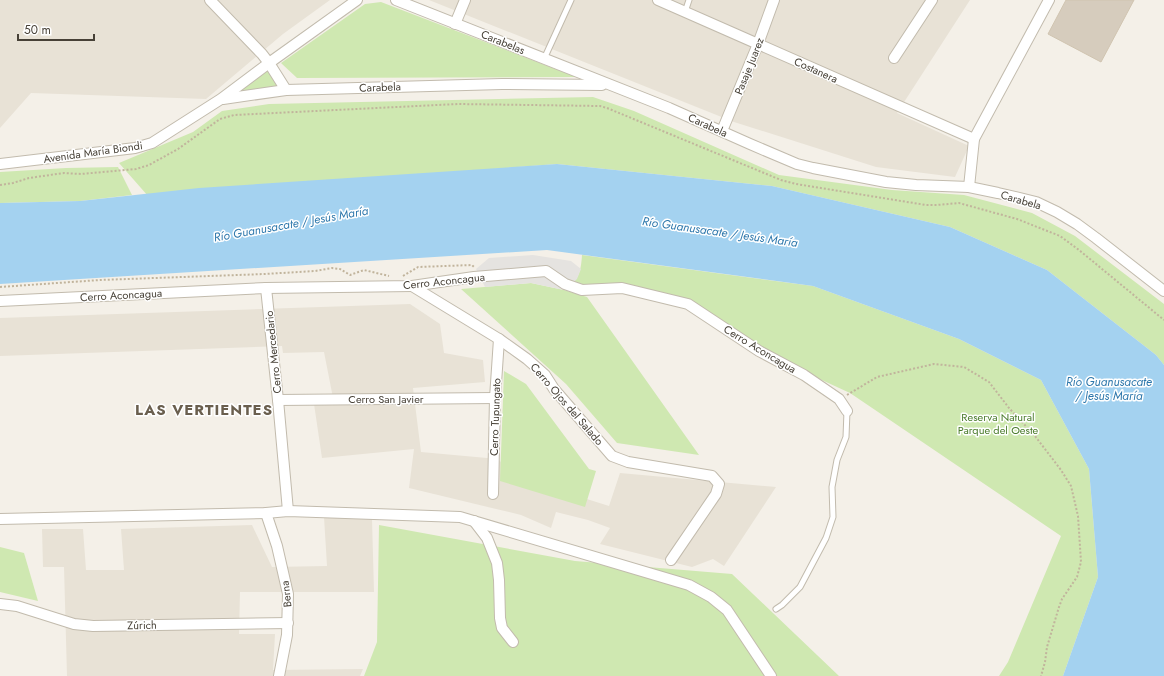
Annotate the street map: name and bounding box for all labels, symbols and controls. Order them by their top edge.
scale bar [18,16,94,42]
text: 50 m [24,21,51,39]
street label: Carabelas [479,26,528,58]
street label: Pasaje Juarez [730,35,768,97]
street label: Costanera [792,53,840,87]
street label: Carabela [359,78,401,96]
street label: Carabela [686,109,730,141]
street label: Avenida María Biondi [42,137,144,167]
street label: Carabela [999,187,1043,213]
water label: Río Guanusacate / Jesús María [212,201,370,246]
water label: Río Guanusacate / Jesús María [641,212,799,252]
street label: Cerro Aconcagua [402,269,486,293]
street label: Cerro Aconcagua [80,285,162,305]
street label: Cerro Mercedario [261,310,285,394]
street label: Cerro Aconcagua [721,321,799,377]
street label: Cerro Ojos del Salado [527,359,607,449]
water label: Río Guanusacate / Jesús María [1066,373,1152,405]
street label: Cerro Tupungato [486,378,504,456]
street label: Cerro San Javier [348,391,424,407]
district label: LAS VERTIENTES [135,399,273,421]
park label: Reserva Natural Parque del Oeste [958,409,1039,438]
street label: Berna [276,580,296,608]
street label: Zúrich [127,617,157,633]

